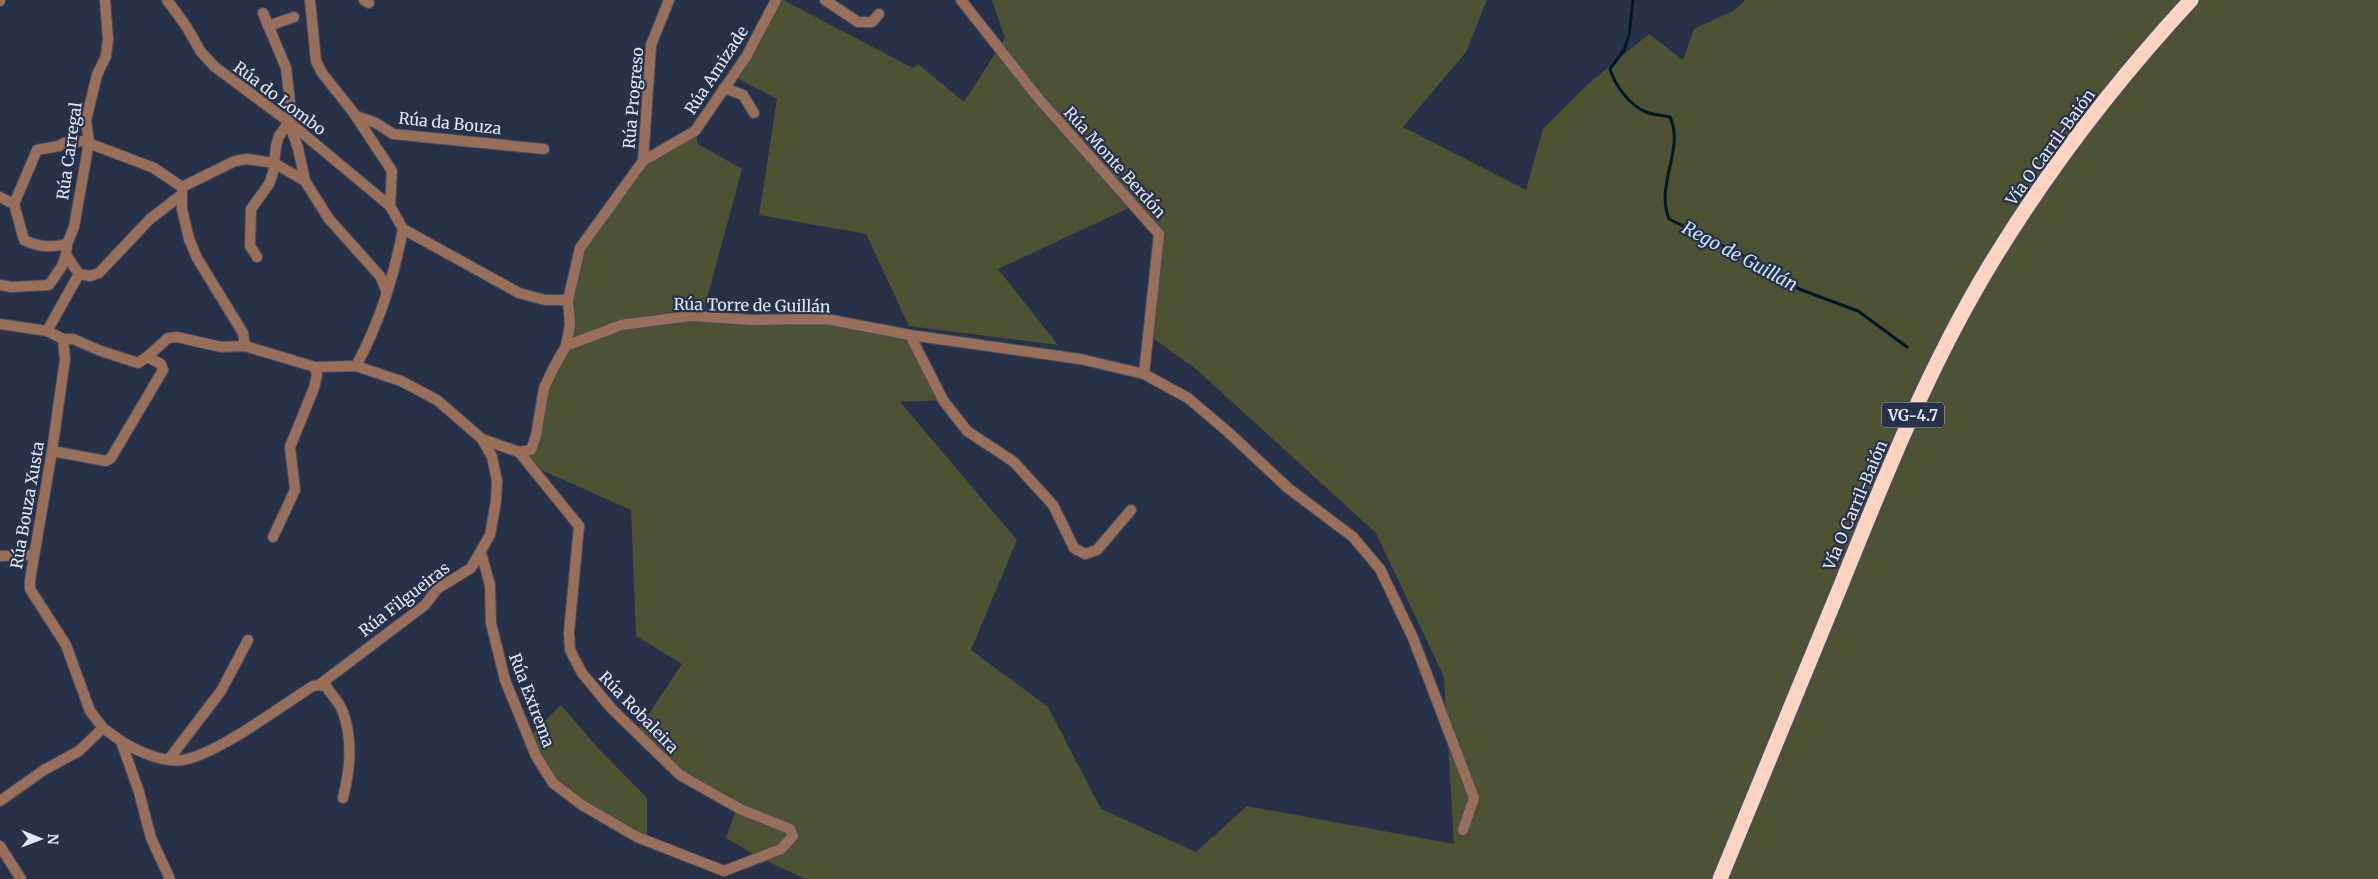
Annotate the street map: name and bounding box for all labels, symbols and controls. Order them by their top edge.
street label: Rúa Amizade [680,22,752,118]
street label: Rúa Progreso [619,46,647,150]
street label: Rúa do Lombo [230,57,330,139]
street label: Vía O Carril-Baión [2001,85,2099,210]
street label: Rúa Carregal [52,101,86,201]
street label: Rúa Monte Berdón [1060,102,1170,222]
street label: Rúa da Bouza [397,108,503,138]
water label: Rego de Guillán [1678,216,1802,296]
street label: Rúa Torre de Guillán [673,294,831,316]
road number: VG-4.7 [1882,402,1944,428]
street label: Vía O Carril-Baión [1818,437,1891,574]
street label: Rúa Bouza Xusta [6,439,48,570]
street label: Rúa Filgueiras [355,557,453,641]
street label: Rúa Extrema [505,650,559,750]
street label: Rúa Robaleira [595,667,683,757]
north arrow [15,814,65,864]
text: N [44,834,62,845]

